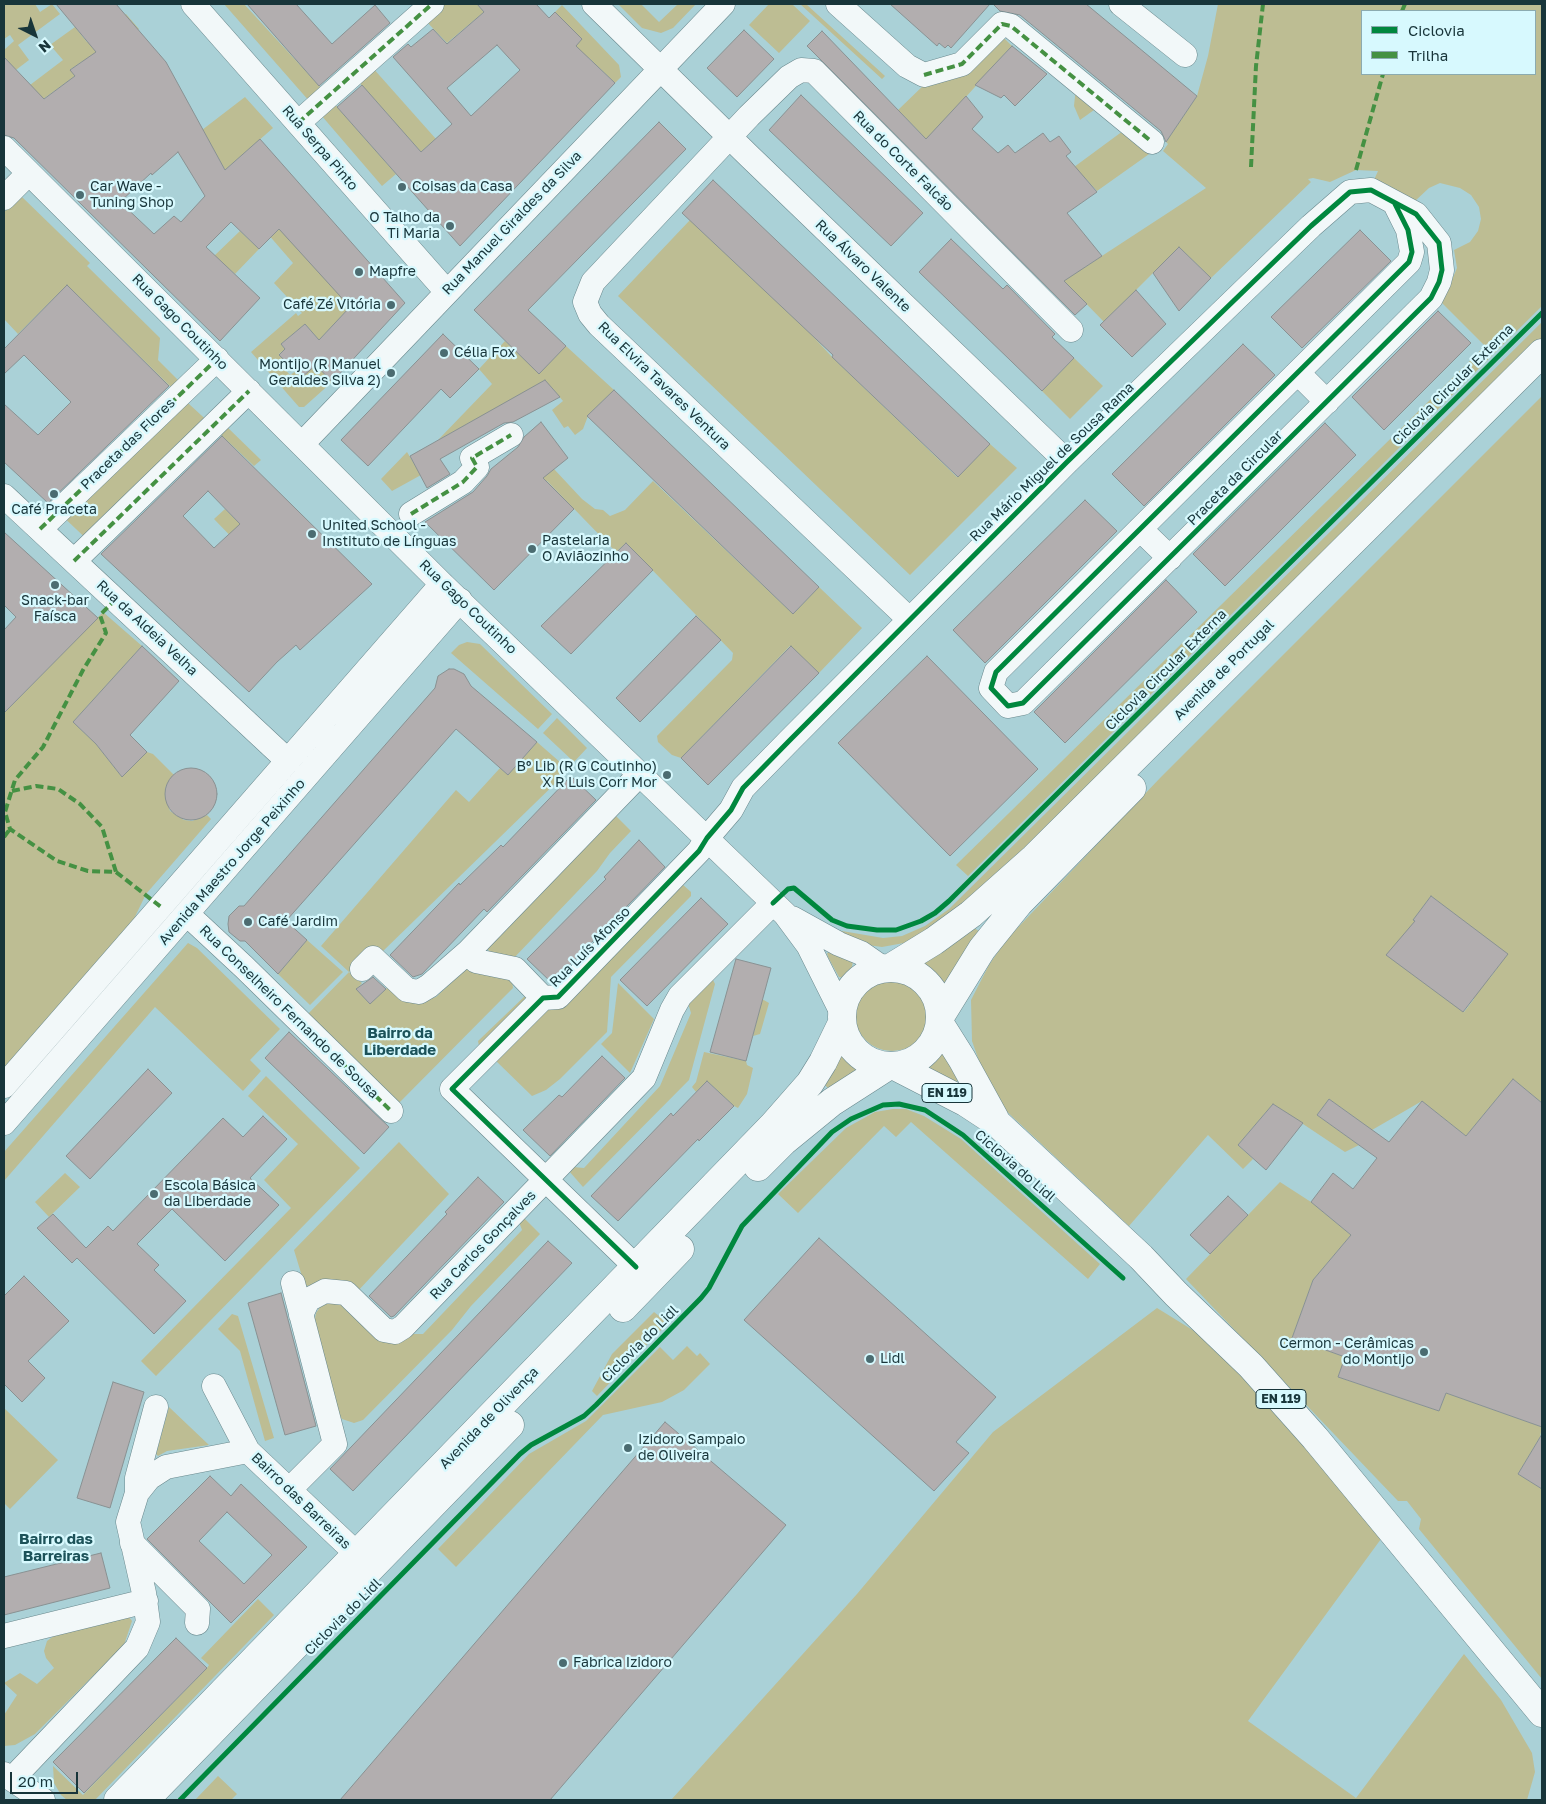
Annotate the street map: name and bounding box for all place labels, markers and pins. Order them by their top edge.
place label: Car Wave - Tuning Shop [90,179,174,212]
place label: Coisas da Casa [412,179,513,195]
marker: Coisas da Casa [396,181,408,193]
marker: Car Wave - Tuning Shop [74,189,86,201]
place label: O Talho da Ti Maria [369,210,440,242]
marker: O Talho da Ti Maria [444,220,456,232]
place label: Mapfre [369,264,416,280]
marker: Mapfre [353,266,365,278]
place label: Café Zé Vitória [283,297,381,313]
marker: Café Zé Vitória [385,299,397,311]
place label: Célia Fox [454,345,515,361]
marker: Célia Fox [438,347,450,359]
place label: Montijo (R Manuel Geraldes Silva 2) [259,357,381,390]
marker: Montijo (R Manuel Geraldes Silva 2) [385,367,397,379]
marker: Café Praceta [48,488,60,500]
place label: Café Praceta [11,502,97,518]
place label: United School - Instituto de Línguas [322,518,456,550]
marker: United School - Instituto de Línguas [306,528,318,540]
place label: Pastelaria O Aviãozinho [542,533,629,566]
marker: Pastelaria O Aviãozinho [526,543,538,555]
marker: Snack-bar Faísca [49,579,61,591]
place label: Snack-bar Faísca [21,593,89,626]
place label: Bº Lib (R G Coutinho) X R Luis Corr Mor [517,759,657,792]
marker: Bº Lib (R G Coutinho) X R Luis Corr Mor [661,769,673,781]
place label: Café Jardim [258,914,338,930]
marker: Café Jardim [242,916,254,928]
place label: Escola Básica da Liberdade [164,1178,256,1210]
marker: Escola Básica da Liberdade [148,1188,160,1200]
place label: Cermon - Cerâmicas do Montijo [1279,1336,1414,1368]
marker: Cermon - Cerâmicas do Montijo [1418,1346,1430,1358]
place label: Lidl [880,1351,905,1367]
marker: Lidl [864,1353,876,1365]
place label: Izidoro Sampaio de Oliveira [638,1432,745,1464]
marker: Izidoro Sampaio de Oliveira [622,1442,634,1454]
place label: Fabrica Izidoro [573,1655,672,1671]
marker: Fabrica Izidoro [557,1657,569,1669]

